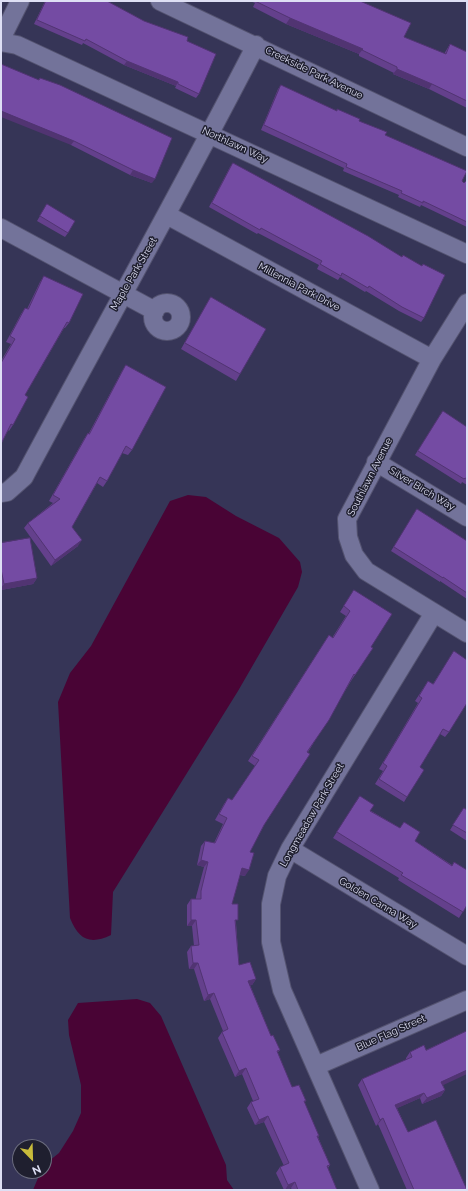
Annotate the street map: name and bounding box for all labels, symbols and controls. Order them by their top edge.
street label: Creekside Park Avenue [263,44,365,102]
street label: Northlawn Way [200,124,270,166]
street label: Maple Park Street [108,235,160,313]
street label: Millennia Park Drive [256,260,342,314]
street label: Southlawn Avenue [345,436,395,518]
street label: Silver Birch Way [387,465,457,513]
street label: Longmeadow Park Street [277,761,347,869]
street label: Golden Canna Way [337,875,419,931]
street label: Blue Flag Street [355,1012,427,1054]
north arrow [12,1139,52,1179]
text: N [30,1162,43,1177]

